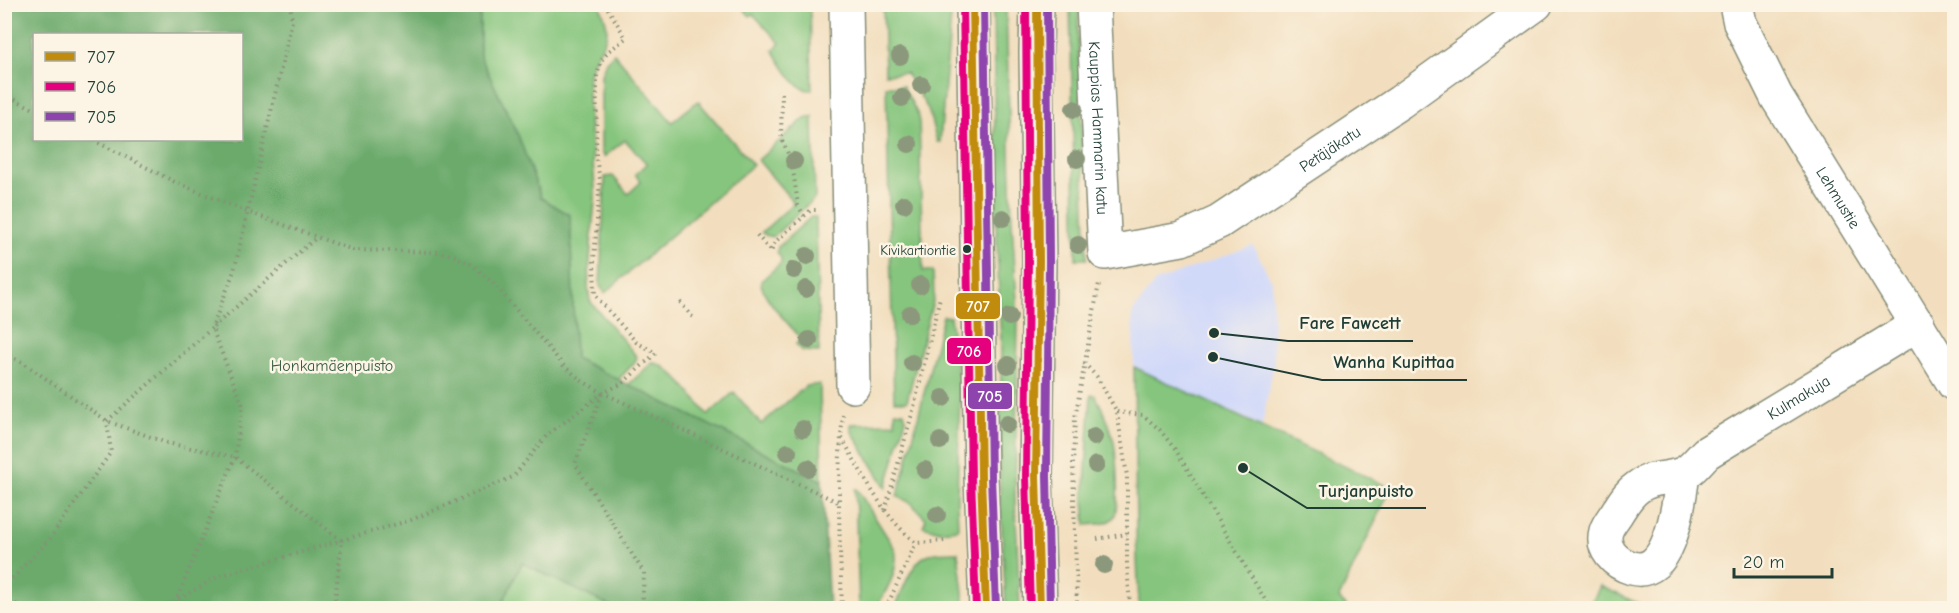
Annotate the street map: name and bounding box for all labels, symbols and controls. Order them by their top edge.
legend [33,33,243,141]
street label: Kauppias Hammarin katu [1085,41,1111,215]
text: 707 [87,47,115,68]
text: 706 [87,77,116,98]
text: 705 [87,107,116,128]
street label: Petäjäkatu [1296,123,1364,176]
street label: Lehmustie [1812,164,1864,232]
place label: Kivikartiontie [880,242,956,259]
marker: Kivikartiontie [961,243,973,255]
line badge: 707 [955,292,1001,320]
text: 707 [966,298,991,316]
callout: Fare Fawcett [1288,305,1413,341]
text: Fare Fawcett [1299,313,1402,334]
line badge: 706 [946,337,992,365]
text: 706 [957,343,981,361]
callout: Wanha Kupittaa [1322,344,1467,380]
text: Wanha Kupittaa [1333,352,1455,373]
park label: Honkamäenpuisto [271,357,393,375]
street label: Kulmakuja [1764,372,1834,424]
line badge: 705 [967,382,1013,410]
text: 705 [978,388,1002,406]
callout: Turjanpuisto [1307,472,1426,508]
text: Turjanpuisto [1318,481,1414,502]
scale bar [1734,541,1832,579]
text: 20 m [1743,552,1784,573]

